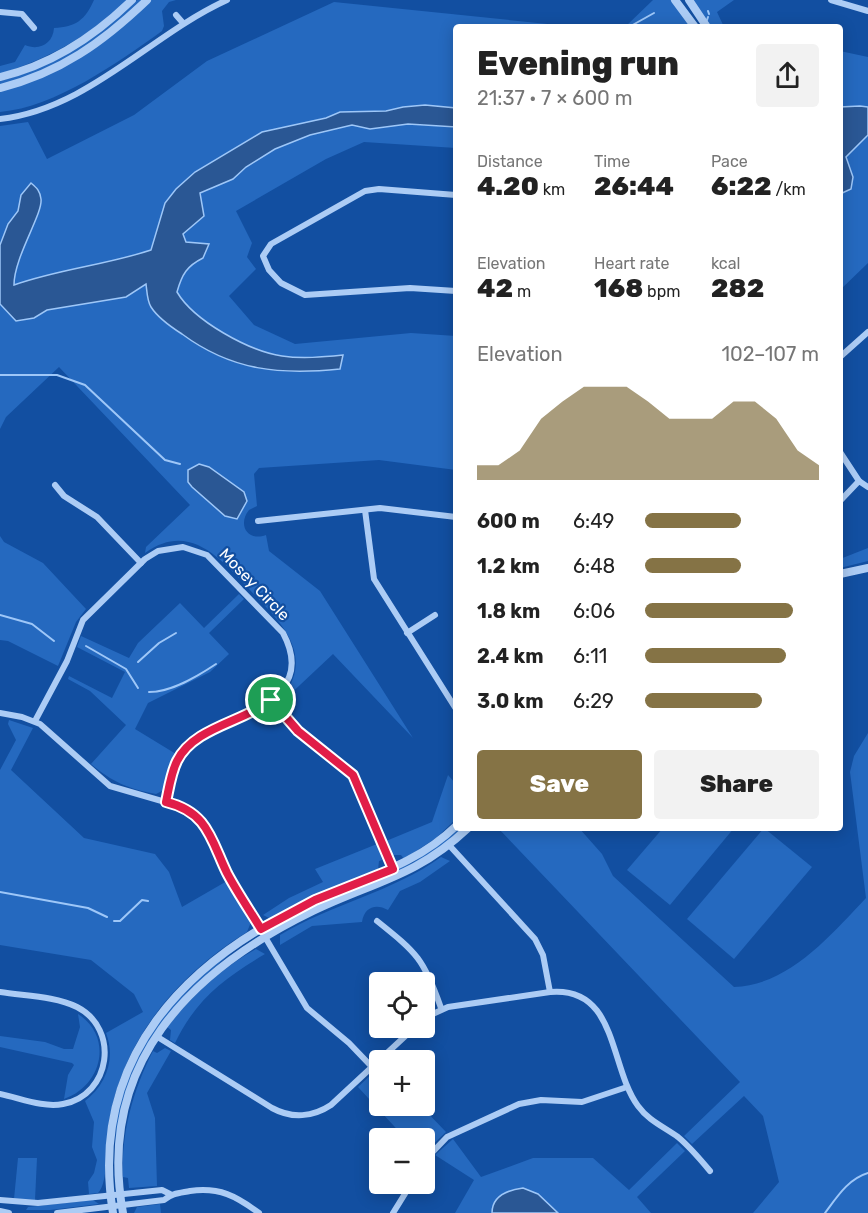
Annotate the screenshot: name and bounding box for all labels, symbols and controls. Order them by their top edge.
text: Evening run [477,44,679,83]
button: share [756,44,819,107]
text: 21:37 · 7 × 600 m [477,86,632,110]
text: Distance [477,152,543,171]
text: Time [594,152,630,171]
text: Pace [711,152,748,171]
text: 4.20 [477,171,539,202]
text: 26:44 [594,171,674,202]
text: 6:22 [711,171,772,202]
text: km [539,180,565,199]
text: /km [772,180,806,199]
text: Elevation [477,254,546,273]
text: Heart rate [594,254,669,273]
text: kcal [711,254,740,273]
text: 42 [477,273,513,304]
text: 168 [594,273,643,304]
text: 282 [711,273,764,304]
text: m [513,282,531,301]
text: bpm [643,282,680,301]
text: Elevation [477,342,563,366]
text: 102–107 m [722,342,819,366]
text: 600 m [477,509,540,533]
text: 6:49 [573,509,614,533]
street label: Mosey Circle [215,544,294,624]
text: 1.2 km [477,554,540,578]
text: 6:48 [573,554,615,578]
text: 1.8 km [477,599,540,623]
text: 6:06 [573,599,615,623]
text: 2.4 km [477,644,543,668]
text: 6:11 [573,644,607,668]
pin [245,674,296,725]
icon: arrive [254,683,287,716]
text: 3.0 km [477,689,544,713]
text: 6:29 [573,689,614,713]
button: Save [477,750,642,819]
button: Share [654,750,819,819]
map controls [369,972,435,1194]
button: locate [369,972,435,1038]
button: + [369,1050,435,1116]
button: − [369,1128,435,1194]

